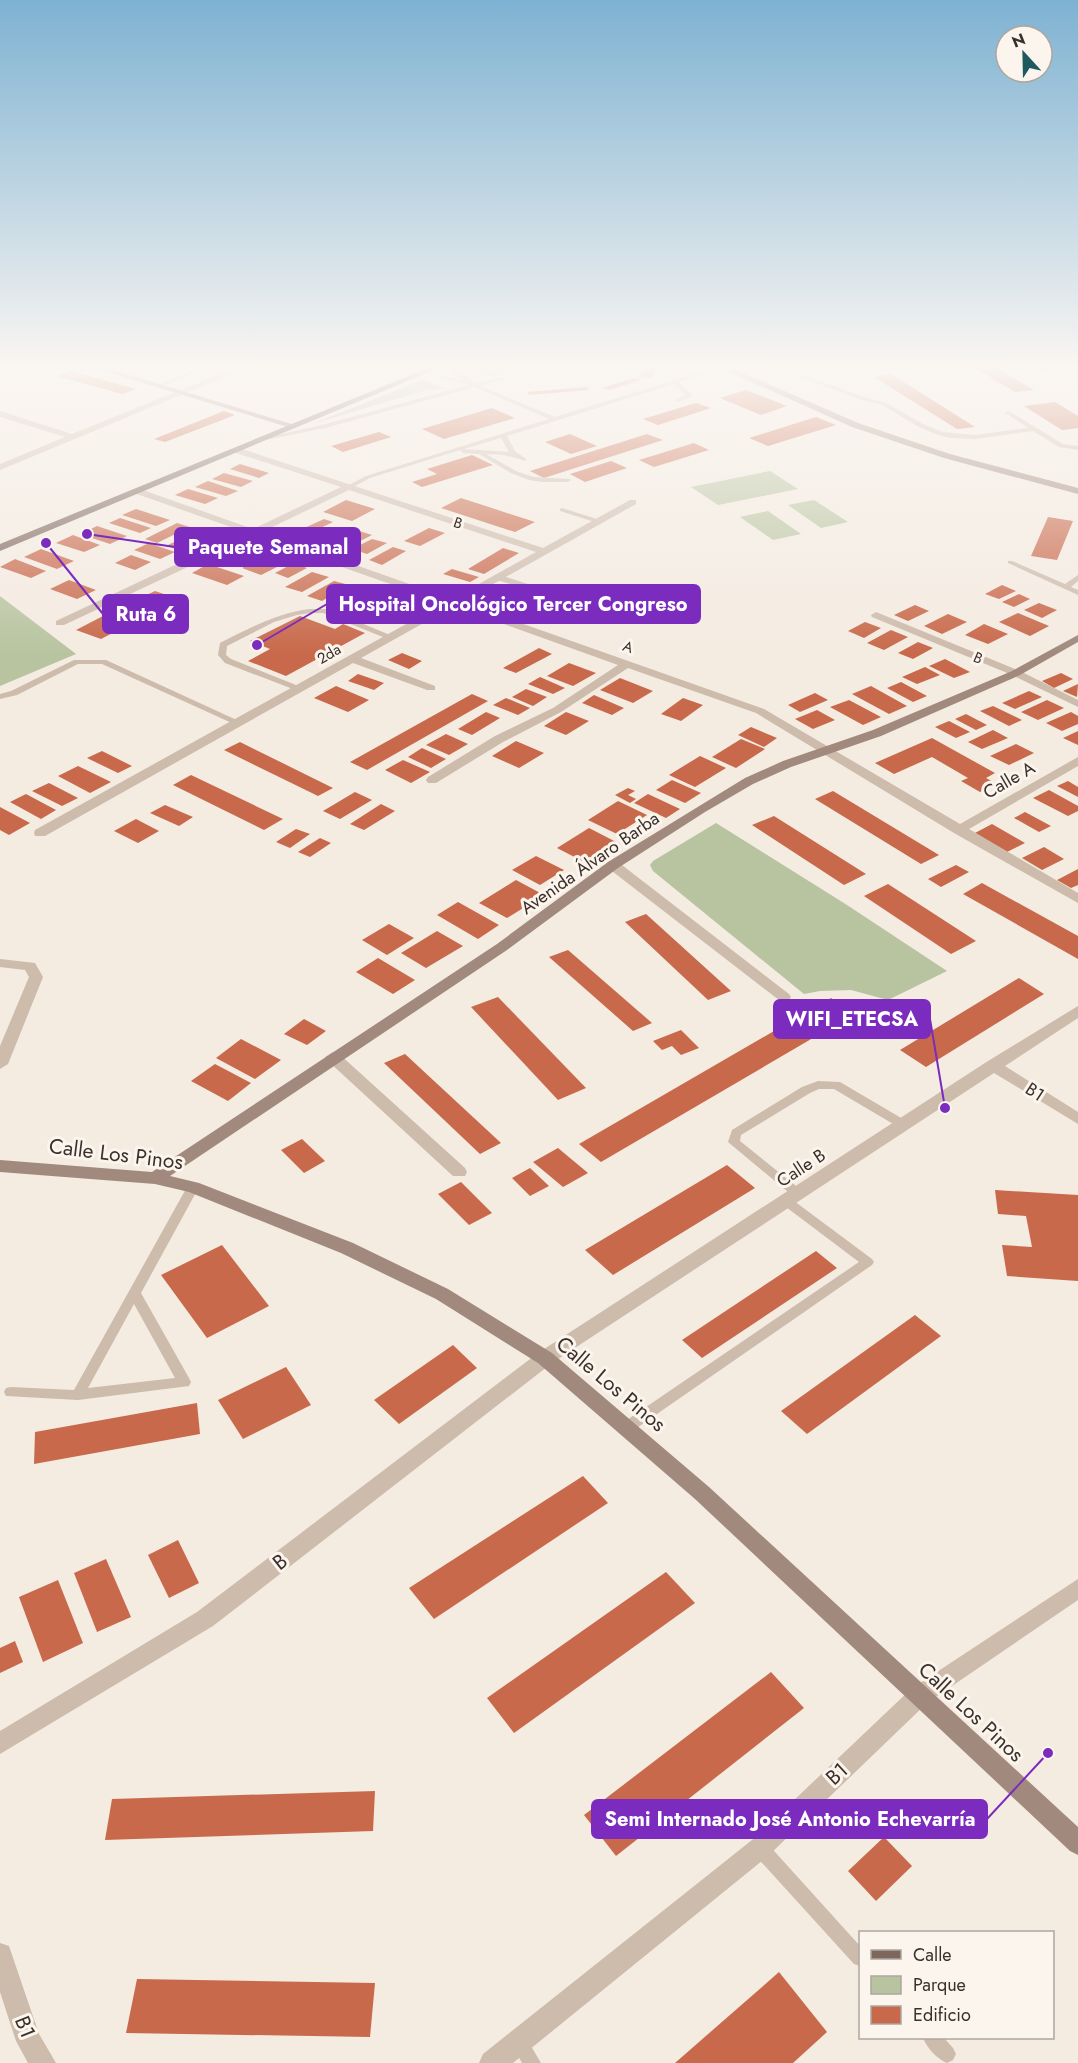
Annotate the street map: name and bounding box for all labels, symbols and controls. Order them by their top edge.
north arrow [994,24,1054,84]
text: N [1008,28,1029,54]
street label: B [451,511,465,535]
callout: Paquete Semanal [175,528,360,566]
text: Paquete Semanal [188,533,348,562]
callout: Hospital Oncológico Tercer Congreso [327,585,700,623]
text: Hospital Oncológico Tercer Congreso [338,590,688,619]
callout: Ruta 6 [103,595,188,633]
text: Ruta 6 [116,600,176,629]
street label: A [620,635,636,659]
street label: 2da [313,638,345,670]
street label: B [970,646,986,670]
street label: Calle A [978,755,1040,805]
street label: Avenida Álvaro Barba [515,805,665,921]
callout: WIFI_ETECSA [774,1000,930,1038]
text: WIFI_ETECSA [786,1005,918,1034]
street label: B1 [1020,1076,1050,1108]
street label: Calle Los Pinos [47,1131,185,1177]
street label: Calle B [771,1142,831,1194]
street label: Calle Los Pinos [550,1329,672,1439]
street label: B [266,1547,294,1577]
street label: Calle Los Pinos [911,1655,1031,1769]
street label: B1 [819,1756,855,1792]
callout: Semi Internado José Antonio Echevarría [592,1800,987,1838]
text: Semi Internado José Antonio Echevarría [605,1805,975,1834]
legend [859,1931,1054,2039]
text: Calle [913,1942,952,1968]
text: Parque [913,1972,966,1998]
text: Edificio [913,2002,971,2028]
street label: B1 [7,2012,43,2042]

